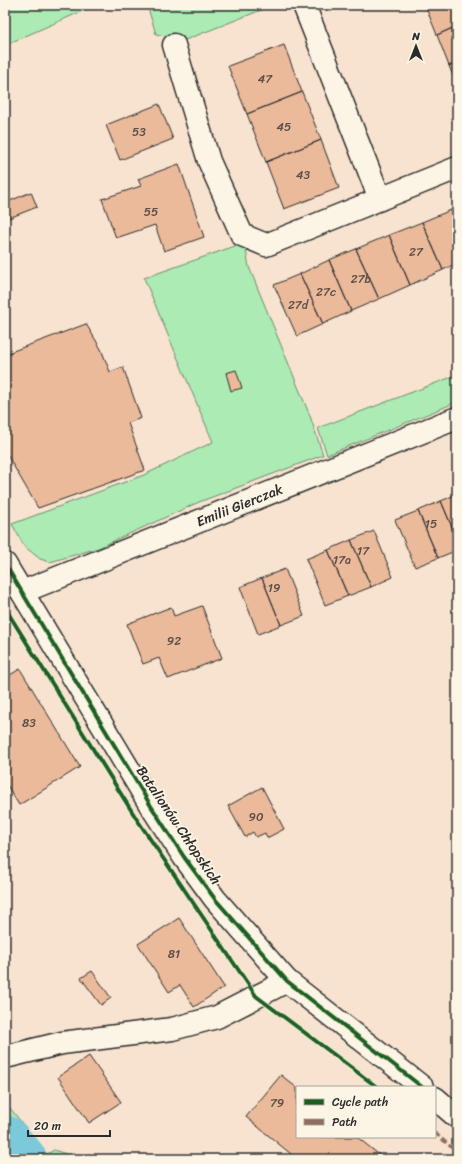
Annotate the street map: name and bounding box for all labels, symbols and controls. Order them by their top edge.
north arrow [396,26,436,66]
text: N [411,27,420,46]
house number: 47 [258,68,273,90]
house number: 45 [277,116,291,138]
house number: 53 [132,121,146,143]
house number: 43 [296,164,310,186]
house number: 55 [144,201,158,223]
house number: 27 [409,241,424,263]
house number: 27b [351,268,372,290]
house number: 27c [316,281,336,303]
house number: 27d [288,294,310,316]
street label: Emilii Gierczak [192,477,287,534]
house number: 15 [425,513,437,535]
house number: 17 [357,540,370,562]
house number: 17a [333,549,351,571]
house number: 19 [268,577,280,599]
house number: 92 [167,630,181,652]
house number: 83 [22,712,36,734]
street label: Batalionów Chłopskich [129,761,228,890]
house number: 90 [249,806,264,828]
house number: 81 [168,943,180,965]
legend [296,1086,436,1138]
text: Cycle path [332,1091,388,1113]
house number: 79 [270,1092,284,1114]
text: Path [332,1111,357,1133]
scale bar [28,1112,110,1138]
text: 20 m [34,1115,61,1137]

